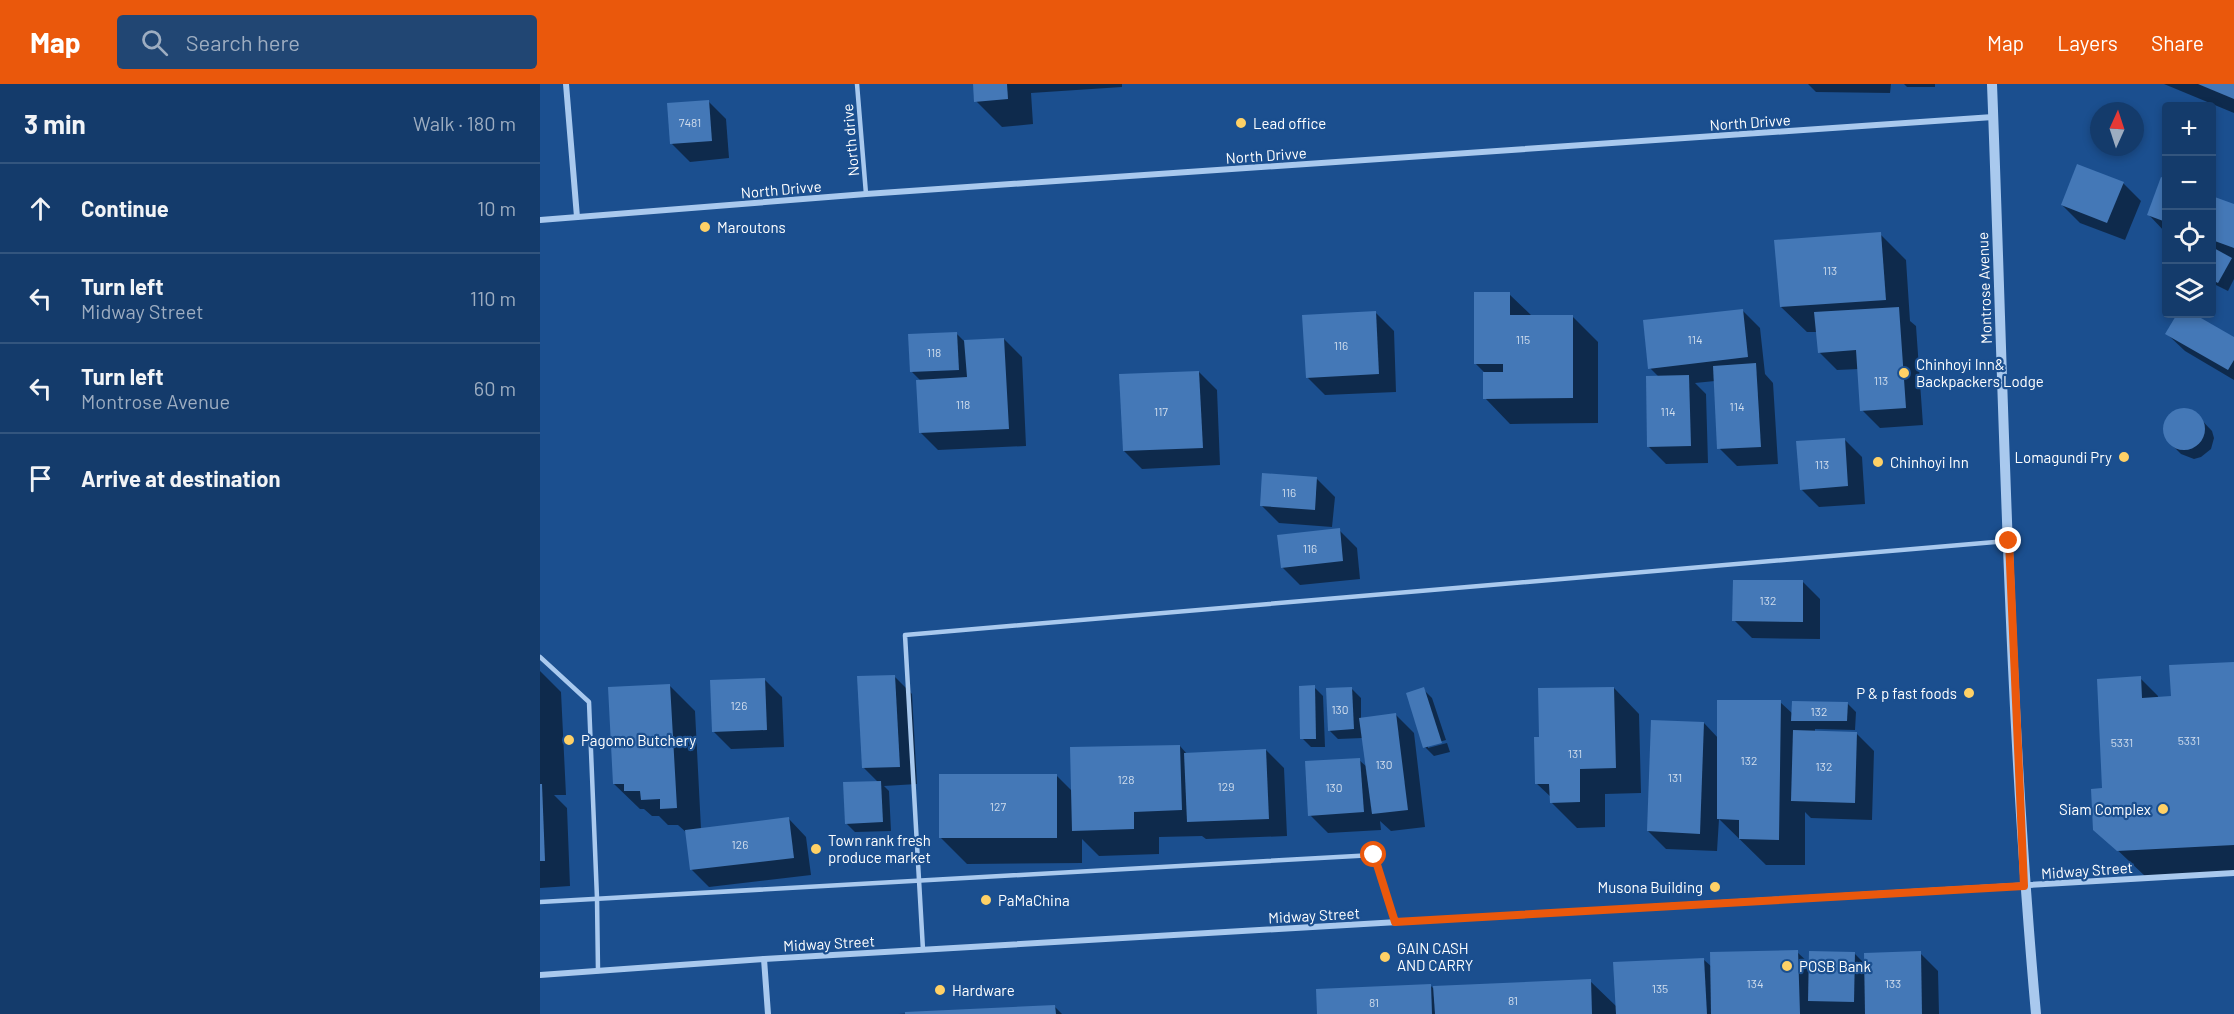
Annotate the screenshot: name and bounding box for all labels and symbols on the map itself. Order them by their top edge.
north arrow [2090,102,2144,156]
street label: North drive [838,103,862,177]
street label: North Drivve [1709,110,1791,134]
place label: Lead office [1253,114,1326,132]
house number: 7481 [679,115,701,129]
marker: Lead office [1234,116,1248,130]
street label: North Drivve [1225,143,1307,167]
street label: North Drivve [740,177,822,201]
place label: Maroutons [717,218,786,236]
marker: Maroutons [698,220,712,234]
street label: Montrose Avenue [1973,232,1995,344]
house number: 113 [1823,263,1837,277]
house number: 115 [1516,332,1530,346]
house number: 114 [1687,332,1703,346]
house number: 116 [1334,338,1348,352]
house number: 118 [927,345,941,359]
place label: Chinhoyi Inn& Backpackers Lodge [1916,355,2044,390]
marker: Chinhoyi Inn& Backpackers Lodge [1897,366,1911,380]
house number: 113 [1874,373,1888,387]
house number: 118 [956,397,970,411]
house number: 114 [1729,399,1745,413]
house number: 117 [1154,404,1168,418]
house number: 114 [1660,404,1676,418]
place label: Lomagundi Pry [2014,448,2112,466]
marker: Lomagundi Pry [2117,450,2131,464]
place label: Chinhoyi Inn [1890,453,1969,471]
marker: Chinhoyi Inn [1871,455,1885,469]
house number: 113 [1815,457,1829,471]
house number: 116 [1282,485,1296,499]
route end [1995,527,2021,553]
house number: 116 [1303,541,1317,555]
house number: 132 [1760,593,1776,607]
place label: P & p fast foods [1856,684,1957,702]
marker: P & p fast foods [1962,686,1976,700]
house number: 126 [731,698,747,712]
house number: 130 [1331,702,1349,716]
house number: 132 [1811,704,1827,718]
place label: Pagomo Butchery [581,731,696,749]
marker: Pagomo Butchery [562,733,576,747]
house number: 5331 [2178,733,2200,747]
house number: 5331 [2111,735,2133,749]
house number: 131 [1568,746,1582,760]
house number: 132 [1741,753,1757,767]
house number: 130 [1375,757,1393,771]
house number: 132 [1816,759,1832,773]
house number: 131 [1668,770,1682,784]
house number: 128 [1118,772,1134,786]
house number: 129 [1218,779,1234,793]
house number: 130 [1325,780,1343,794]
house number: 127 [990,799,1006,813]
place label: Siam Complex [2059,800,2151,818]
marker: Siam Complex [2156,802,2170,816]
place label: Town rank fresh produce market [828,831,931,866]
house number: 126 [732,837,748,851]
route start [1360,841,1386,867]
marker: Town rank fresh produce market [809,842,823,856]
street label: Midway Street [2041,858,2133,882]
place label: Musona Building [1597,878,1703,896]
marker: Musona Building [1708,880,1722,894]
place label: PaMaChina [998,891,1070,909]
marker: PaMaChina [979,893,993,907]
street label: Midway Street [1268,904,1360,926]
street label: Midway Street [783,932,875,954]
place label: GAIN CASH AND CARRY [1397,939,1473,974]
marker: GAIN CASH AND CARRY [1378,950,1392,964]
place label: POSB Bank [1799,957,1871,975]
marker: POSB Bank [1780,959,1794,973]
house number: 134 [1747,976,1764,990]
house number: 133 [1885,976,1901,990]
place label: Hardware [952,981,1015,999]
house number: 135 [1652,981,1668,995]
marker: Hardware [933,983,947,997]
house number: 81 [1508,993,1518,1007]
house number: 81 [1369,995,1379,1009]

